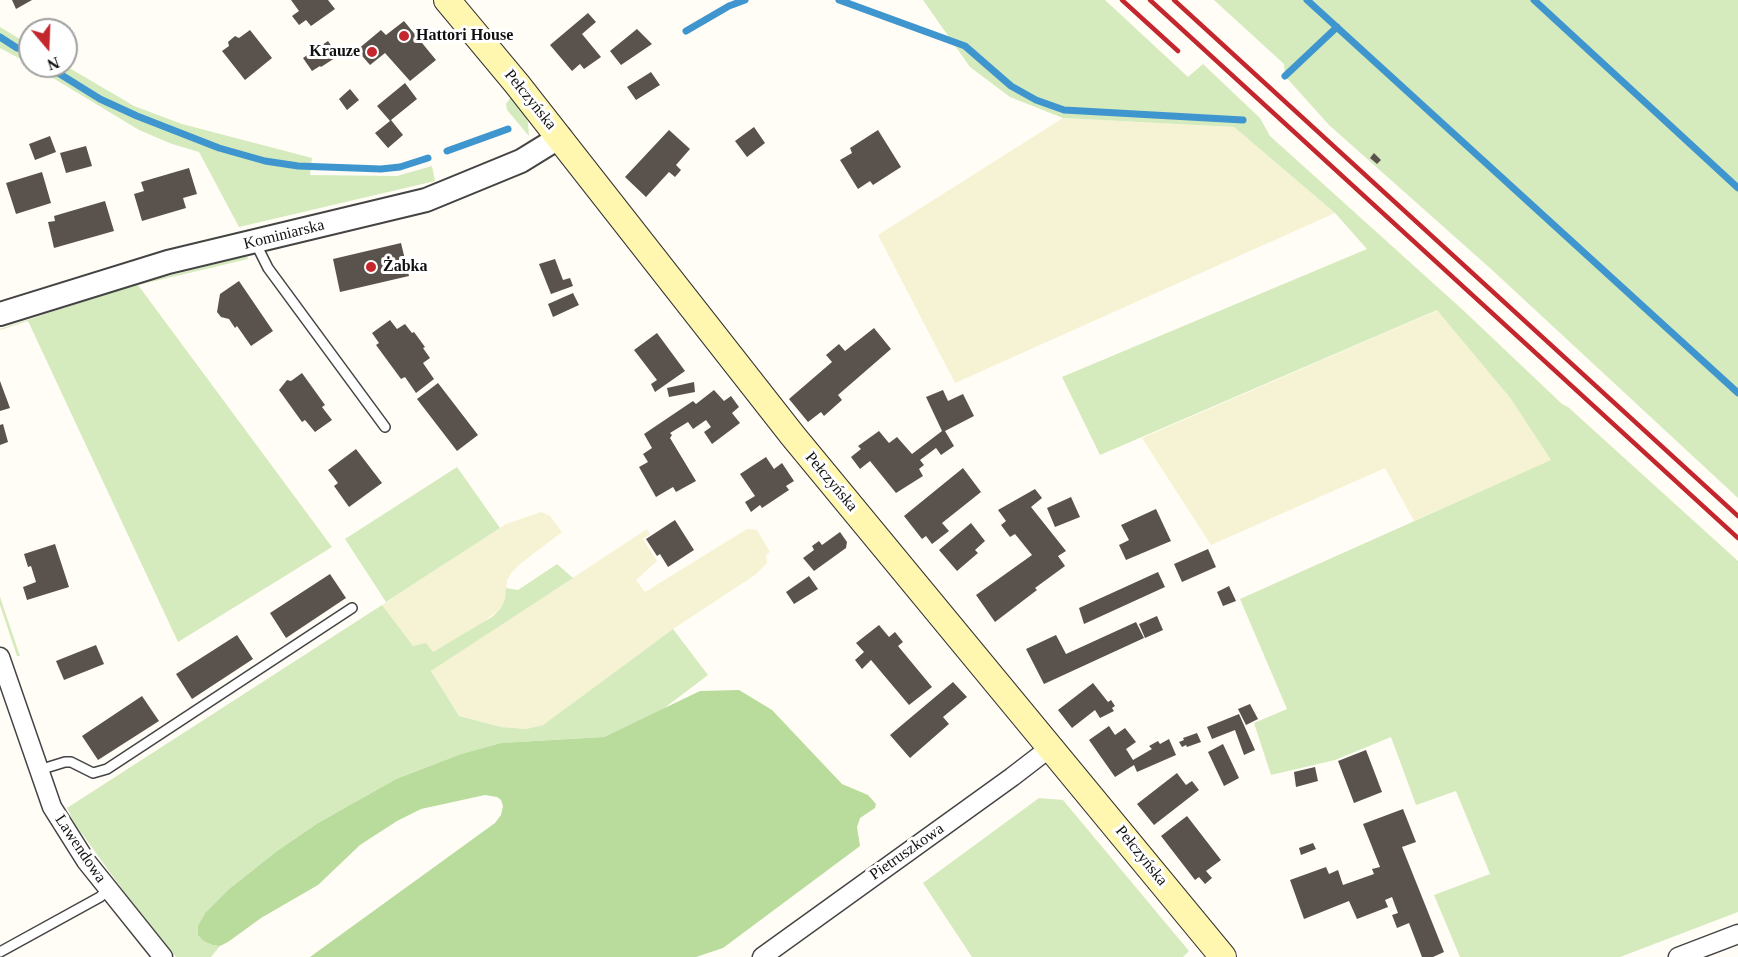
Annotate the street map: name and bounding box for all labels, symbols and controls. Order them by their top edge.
north arrow [18,18,78,78]
place label: Hattori House [416,26,513,46]
marker: Hattori House [397,29,411,43]
place label: Krauze [309,42,360,62]
marker: Krauze [365,45,379,59]
text: N [45,54,62,74]
street label: Pełczyńska [500,66,560,134]
street label: Kominiarska [242,216,326,254]
place label: Żabka [383,257,427,277]
marker: Żabka [364,260,378,274]
street label: Pełczyńska [801,448,861,516]
street label: Lawendowa [50,811,110,887]
street label: Pietruszkowa [866,819,948,885]
street label: Pełczyńska [1111,822,1171,890]

